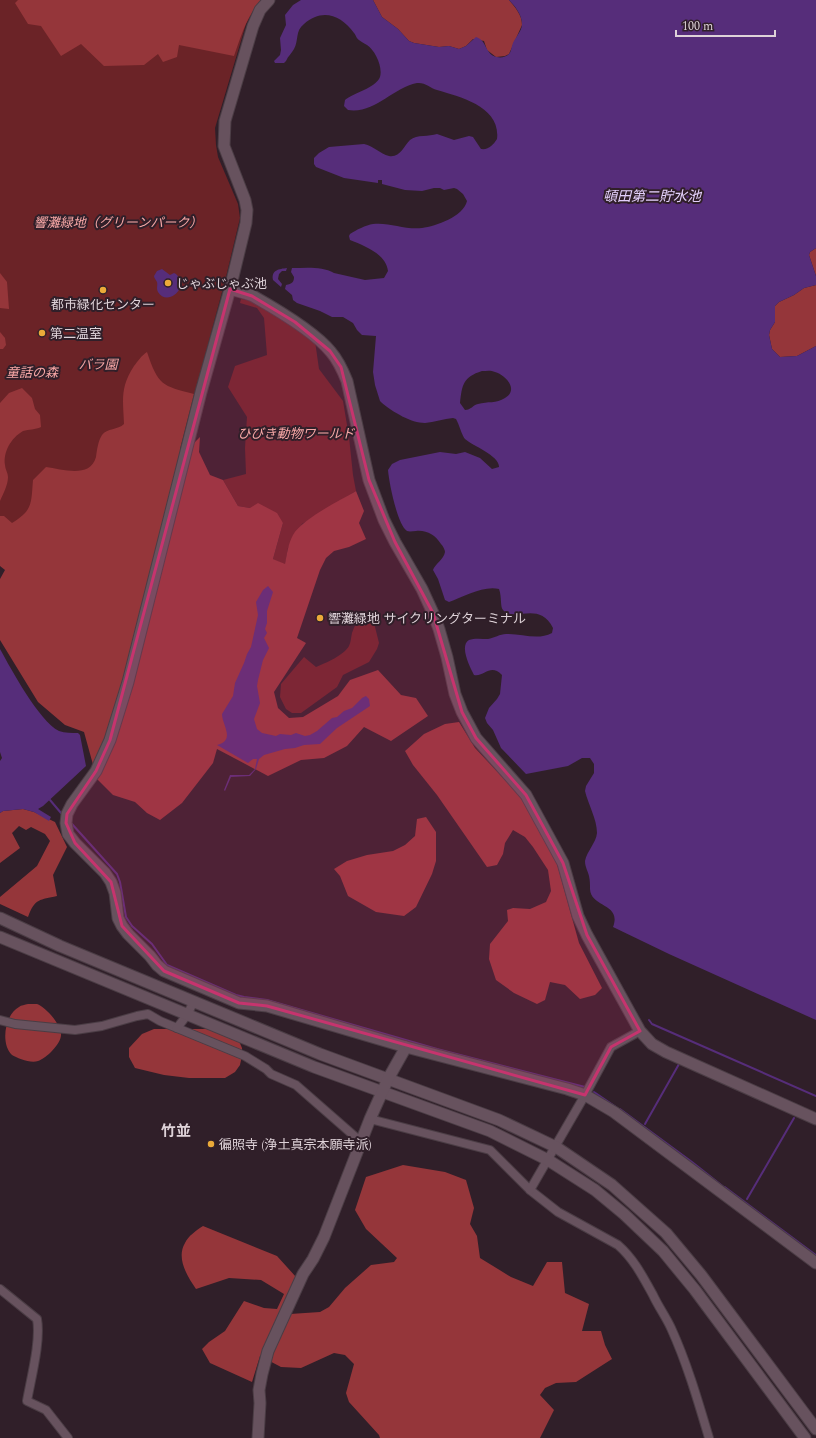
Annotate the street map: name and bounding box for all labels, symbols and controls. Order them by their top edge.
scale bar [676,12,775,38]
text: 100 m [682,17,713,36]
water label: 頓田第二貯水池 [603,186,703,207]
park label: 響灘緑地（グリーンパーク） [34,213,202,233]
place label: じゃぶじゃぶ池 [176,274,267,294]
marker: じゃぶじゃぶ池 [163,278,173,288]
marker: 都市緑化センター [98,285,108,295]
place label: 都市緑化センター [51,295,155,315]
place label: 第二温室 [50,324,102,344]
marker: 第二温室 [37,328,47,338]
park label: バラ園 [78,355,119,375]
park label: 童話の森 [6,363,60,383]
park label: ひびき動物ワールド [237,424,355,444]
place label: 響灘緑地 サイクリングターミナル [328,609,526,629]
marker: 響灘緑地 サイクリングターミナル [315,613,325,623]
district label: 竹並 [161,1120,191,1143]
place label: 徧照寺 (浄土真宗本願寺派) [219,1135,372,1155]
marker: 徧照寺 (浄土真宗本願寺派) [206,1139,216,1149]

